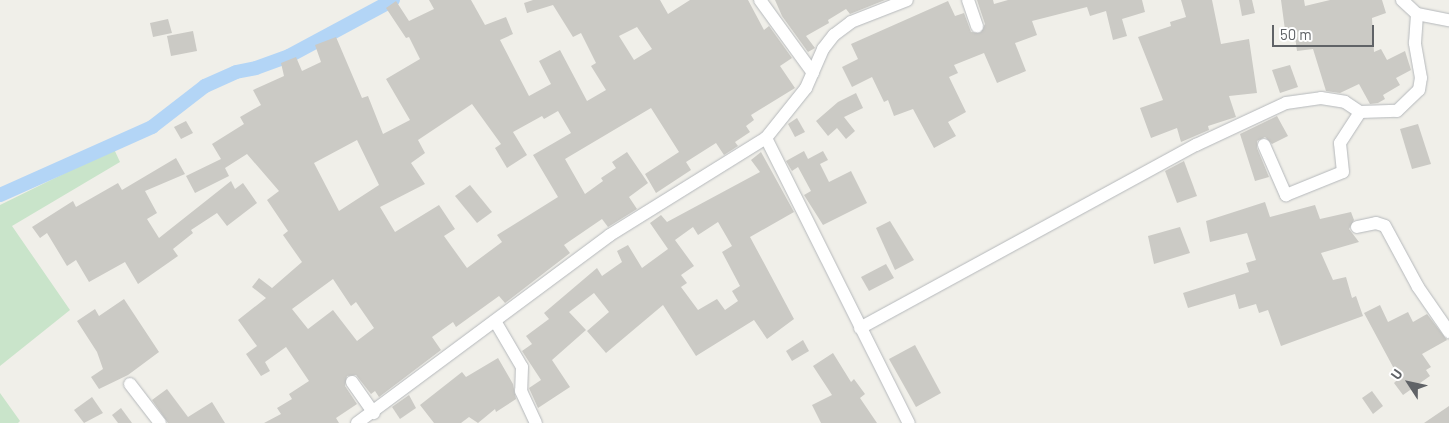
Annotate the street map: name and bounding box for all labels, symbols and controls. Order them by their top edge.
scale bar [1274,15,1376,47]
text: 50 m [1280,25,1312,43]
north arrow [1384,358,1434,408]
text: U [1387,366,1406,383]

